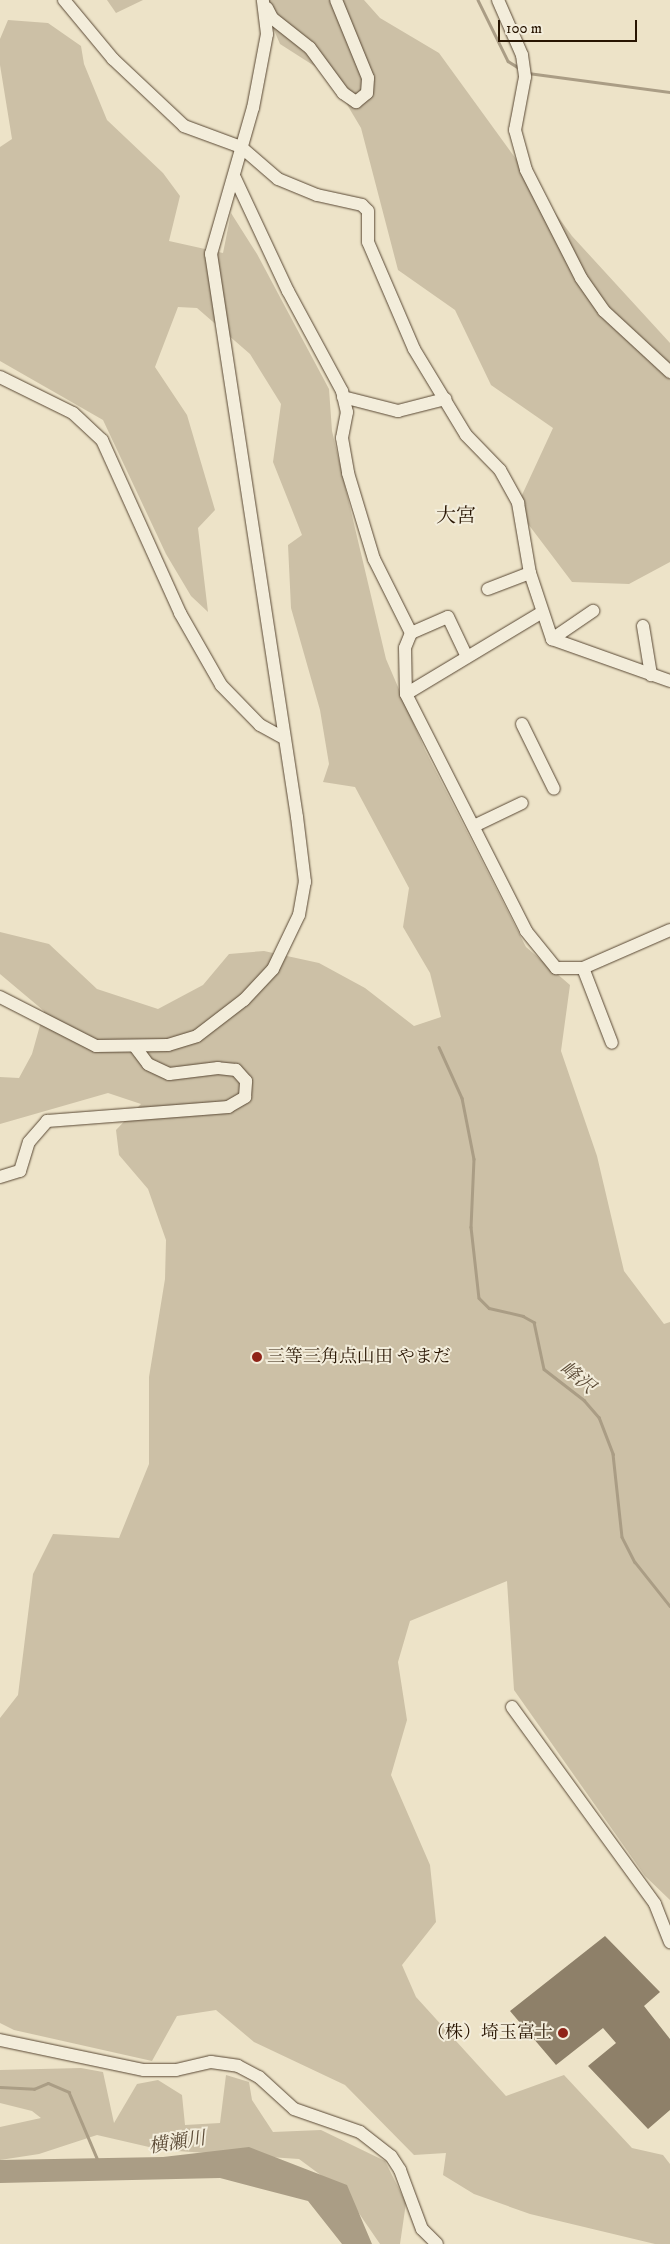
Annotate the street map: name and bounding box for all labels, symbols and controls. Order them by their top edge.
scale bar [500,10,639,42]
text: 100 m [506,19,542,38]
district label: 大宮 [436,504,476,528]
place label: 三等三角点山田 やまだ [267,1346,451,1368]
marker: 三等三角点山田 やまだ [251,1351,263,1363]
water label: 峰沢 [555,1357,599,1399]
place label: （株）埼玉富士 [427,2022,553,2044]
marker: （株）埼玉富士 [557,2027,569,2039]
water label: 横瀬川 [147,2127,207,2159]

